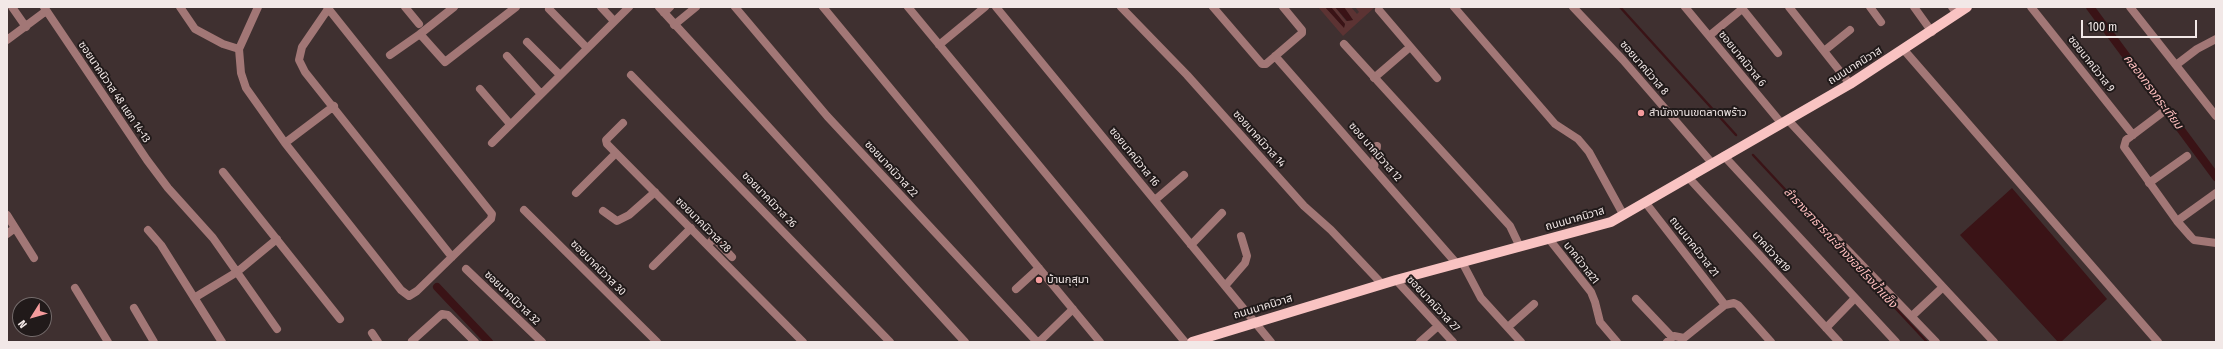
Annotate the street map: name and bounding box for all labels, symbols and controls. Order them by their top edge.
scale bar [2083,12,2199,38]
text: 100 m [2088,20,2117,34]
street label: ซอยนาคนิวาส 6 [1716,28,1768,90]
street label: ซอยนาคนิวาส 9 [2065,33,2117,95]
street label: ซอยนาคนิวาส 8 [1617,38,1671,98]
street label: ซอยนาคนิวาส 48 แยก 14-13 [75,39,153,145]
street label: ถนนนาคนิวาส [1826,44,1884,88]
water label: คลองทรงกระเทียม [2120,52,2186,132]
place label: สำนักงานเขตลาดพร้าว [1649,106,1747,120]
street label: ซอยนาคนิวาส 14 [1230,108,1288,170]
marker: สำนักงานเขตลาดพร้าว [1636,108,1646,118]
street label: ซอย นาคนิวาส 12 [1346,120,1404,184]
street label: ซอยนาคนิวาส 16 [1106,125,1162,189]
street label: ซอยนาคนิวาส 22 [862,138,920,200]
street label: ซอยนาคนิวาส 26 [739,169,799,231]
water label: ลำรางสาธารณะข้างซอยโรงน้ำแข็ง [1780,185,1900,311]
street label: ซอยนาคนิวาส 28 [673,195,733,255]
street label: ถนนนาคนิวาส [1544,204,1606,234]
street label: ถนนนาคนิวาส 21 [1666,214,1722,280]
street label: นาคนิวาส19 [1749,229,1793,275]
street label: ซอยนาคนิวาส 30 [567,237,629,299]
street label: นาคนิวาส21 [1560,239,1602,287]
street label: ซอยนาคนิวาส 32 [481,268,543,328]
place label: บ้านกุสุมา [1047,273,1089,287]
street label: ซอยนาคนิวาส 27 [1404,273,1462,335]
marker: บ้านกุสุมา [1034,275,1044,285]
street label: ถนนนาคนิวาส [1232,292,1294,322]
north arrow [12,297,52,337]
text: N [16,317,30,330]

